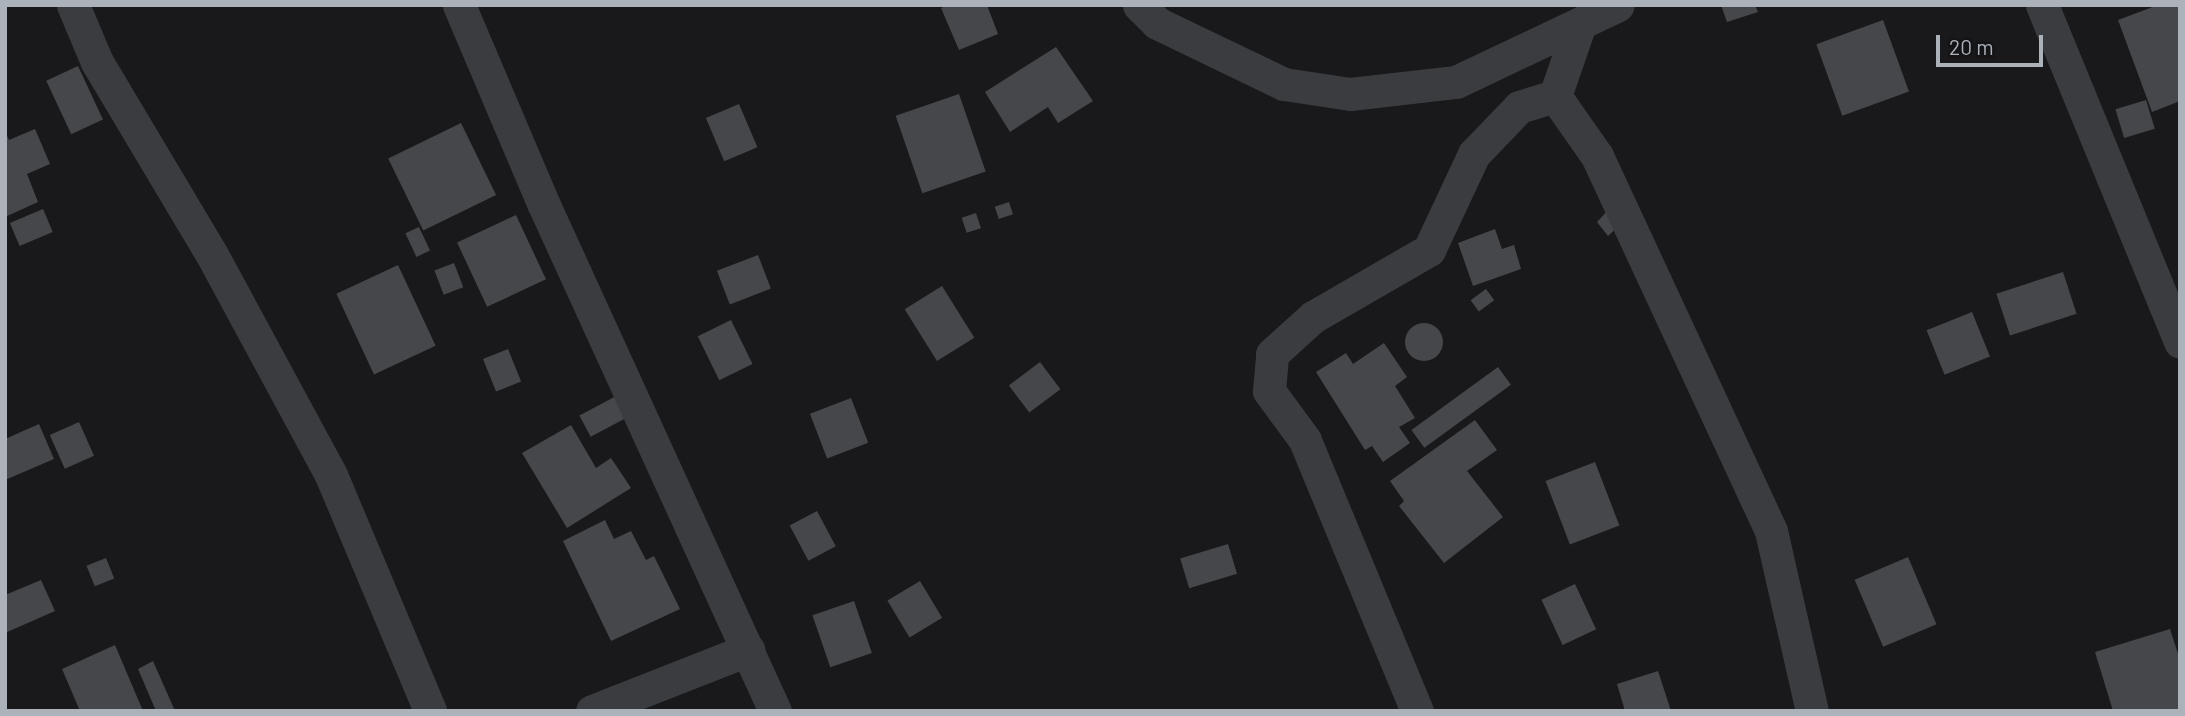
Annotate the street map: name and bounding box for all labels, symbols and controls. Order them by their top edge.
scale bar [1940,21,2047,65]
text: 20 m [1949,34,1994,59]

